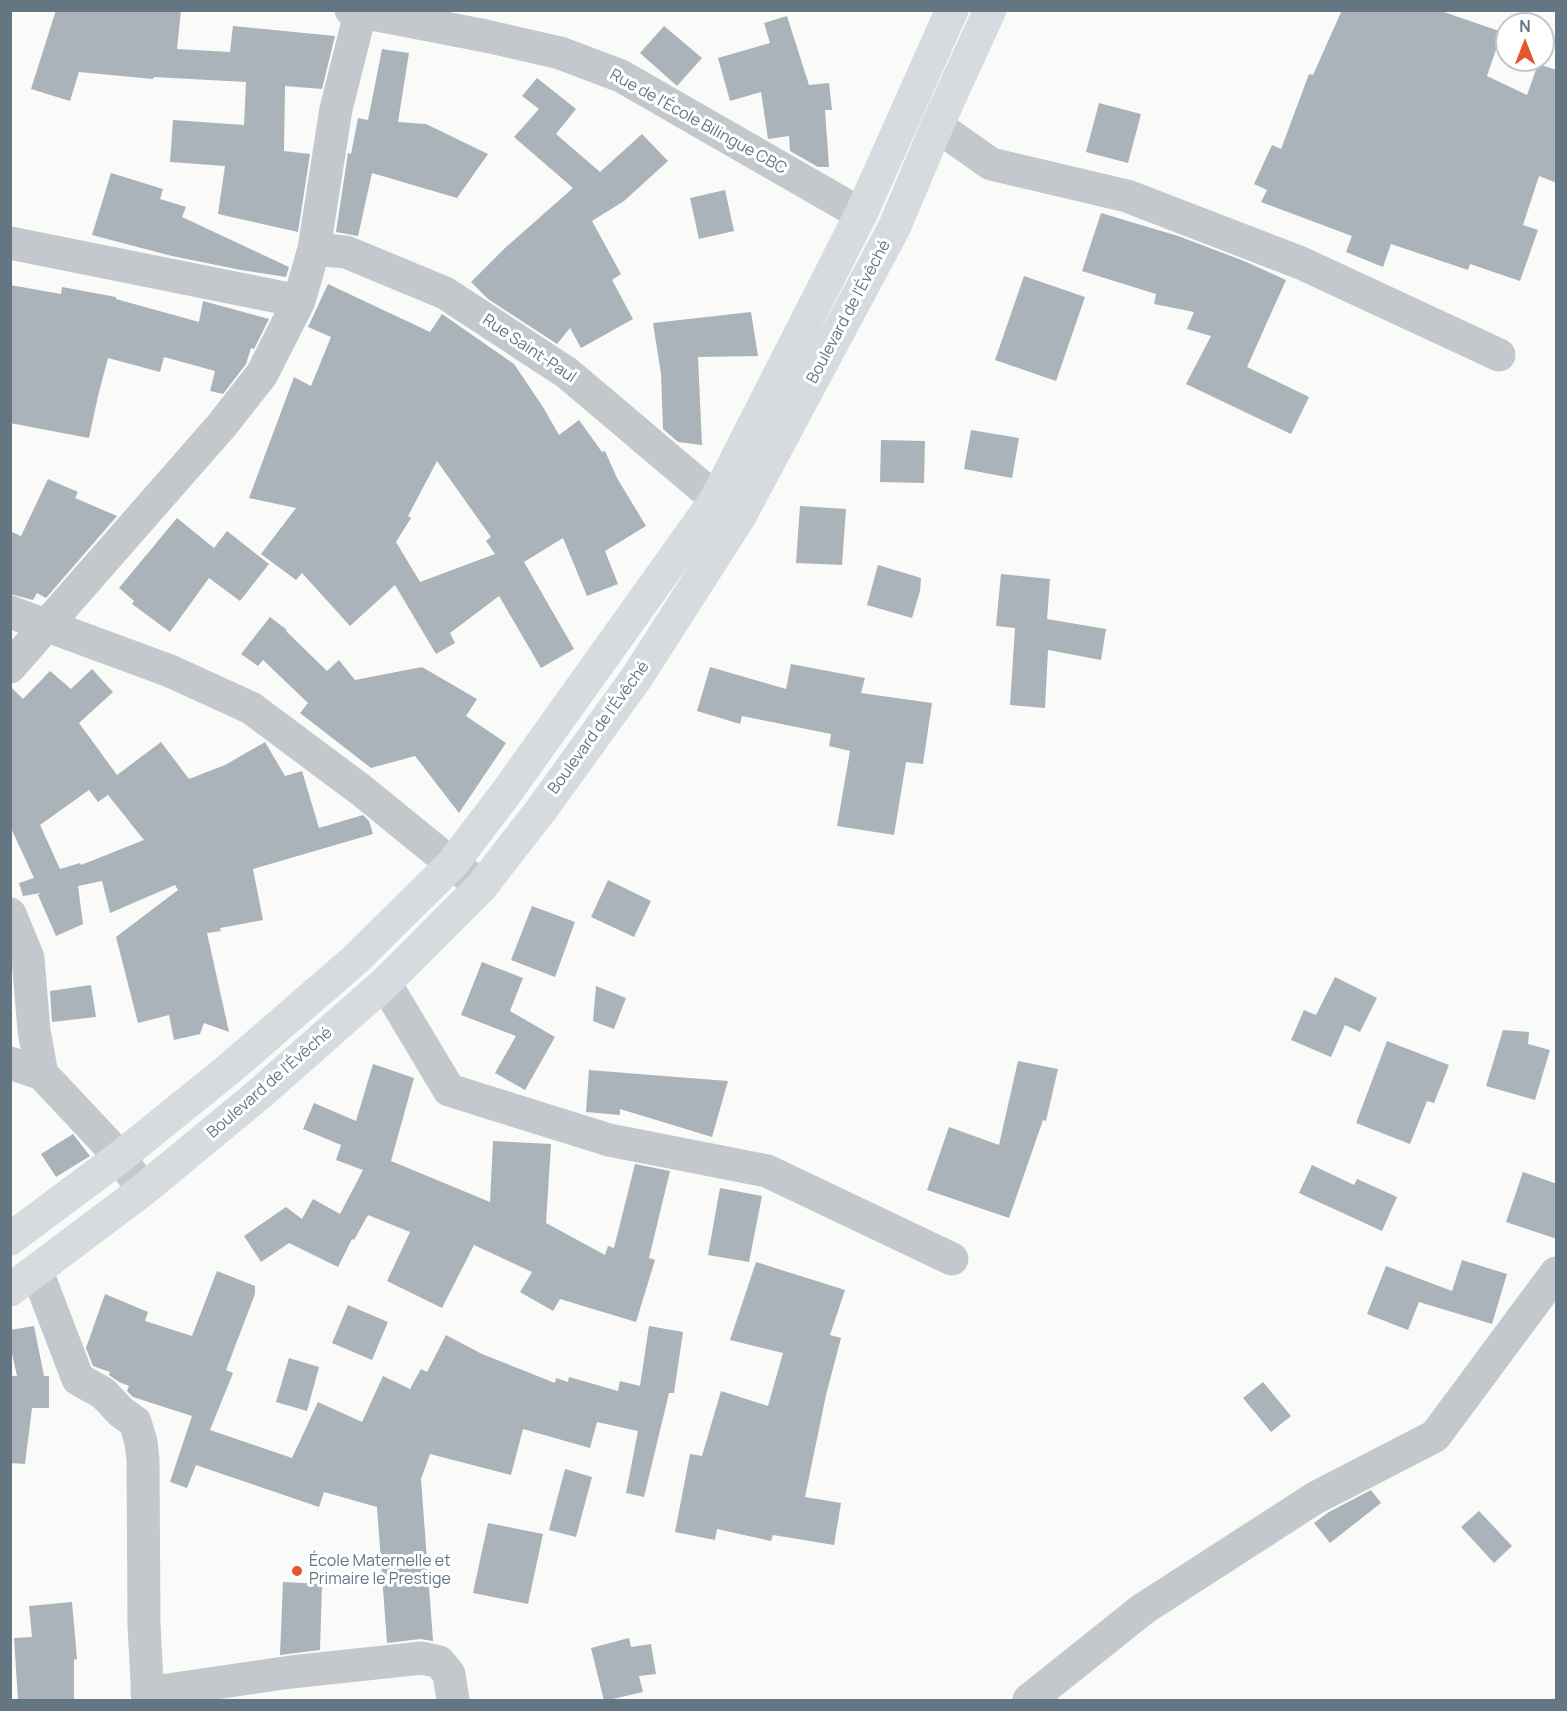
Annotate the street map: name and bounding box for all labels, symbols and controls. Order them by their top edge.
north arrow [1495,12,1555,72]
text: N [1519,15,1531,37]
street label: Rue de l'École Bilingue CBC [606,65,790,179]
street label: Boulevard de l'Évêché [803,237,895,387]
street label: Rue Saint-Paul [479,311,579,387]
street label: Boulevard de l'Évêché [544,658,654,798]
street label: Boulevard de l'Évêché [204,1023,336,1143]
place label: École Maternelle et Primaire le Prestige [309,1552,451,1590]
marker: École Maternelle et Primaire le Prestige [290,1564,304,1578]

